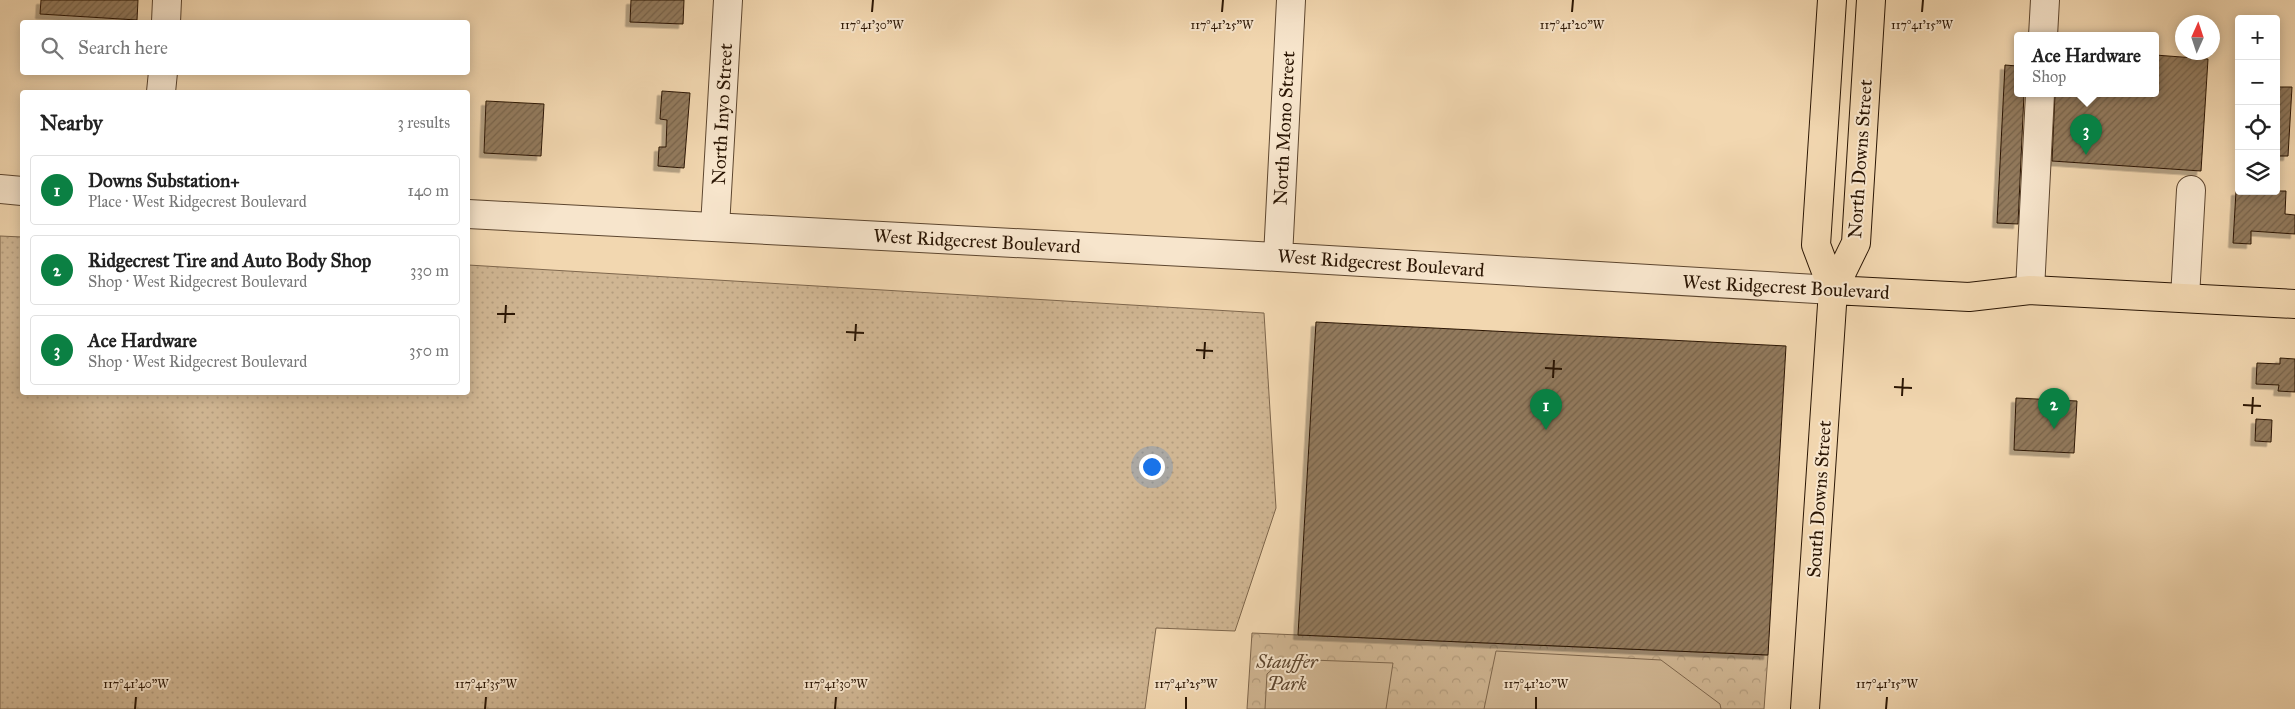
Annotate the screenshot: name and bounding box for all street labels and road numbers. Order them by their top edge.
street label: North Inyo Street [707,42,737,185]
street label: North Mono Street [1268,50,1300,206]
street label: North Downs Street [1843,78,1877,239]
street label: West Ridgecrest Boulevard [873,224,1082,259]
street label: West Ridgecrest Boulevard [1277,244,1486,283]
street label: West Ridgecrest Boulevard [1682,270,1891,305]
street label: South Downs Street [1802,419,1836,578]

